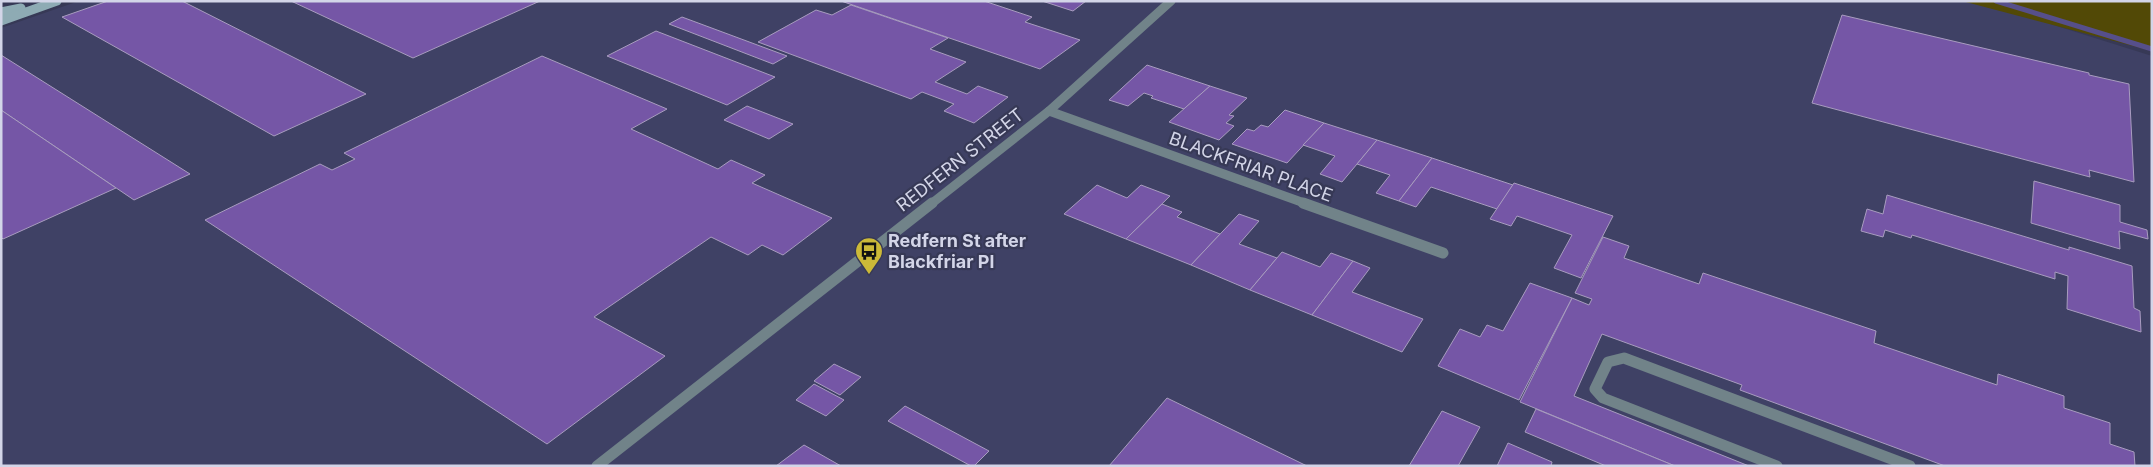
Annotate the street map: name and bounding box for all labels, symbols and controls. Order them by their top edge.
street label: REDFERN STREET [892,104,1027,216]
street label: BLACKFRIAR PLACE [1167,127,1336,206]
place label: Redfern St after Blackfriar Pl [888,230,1026,272]
bus stop icon: Redfern St after Blackfriar Pl [854,236,884,275]

